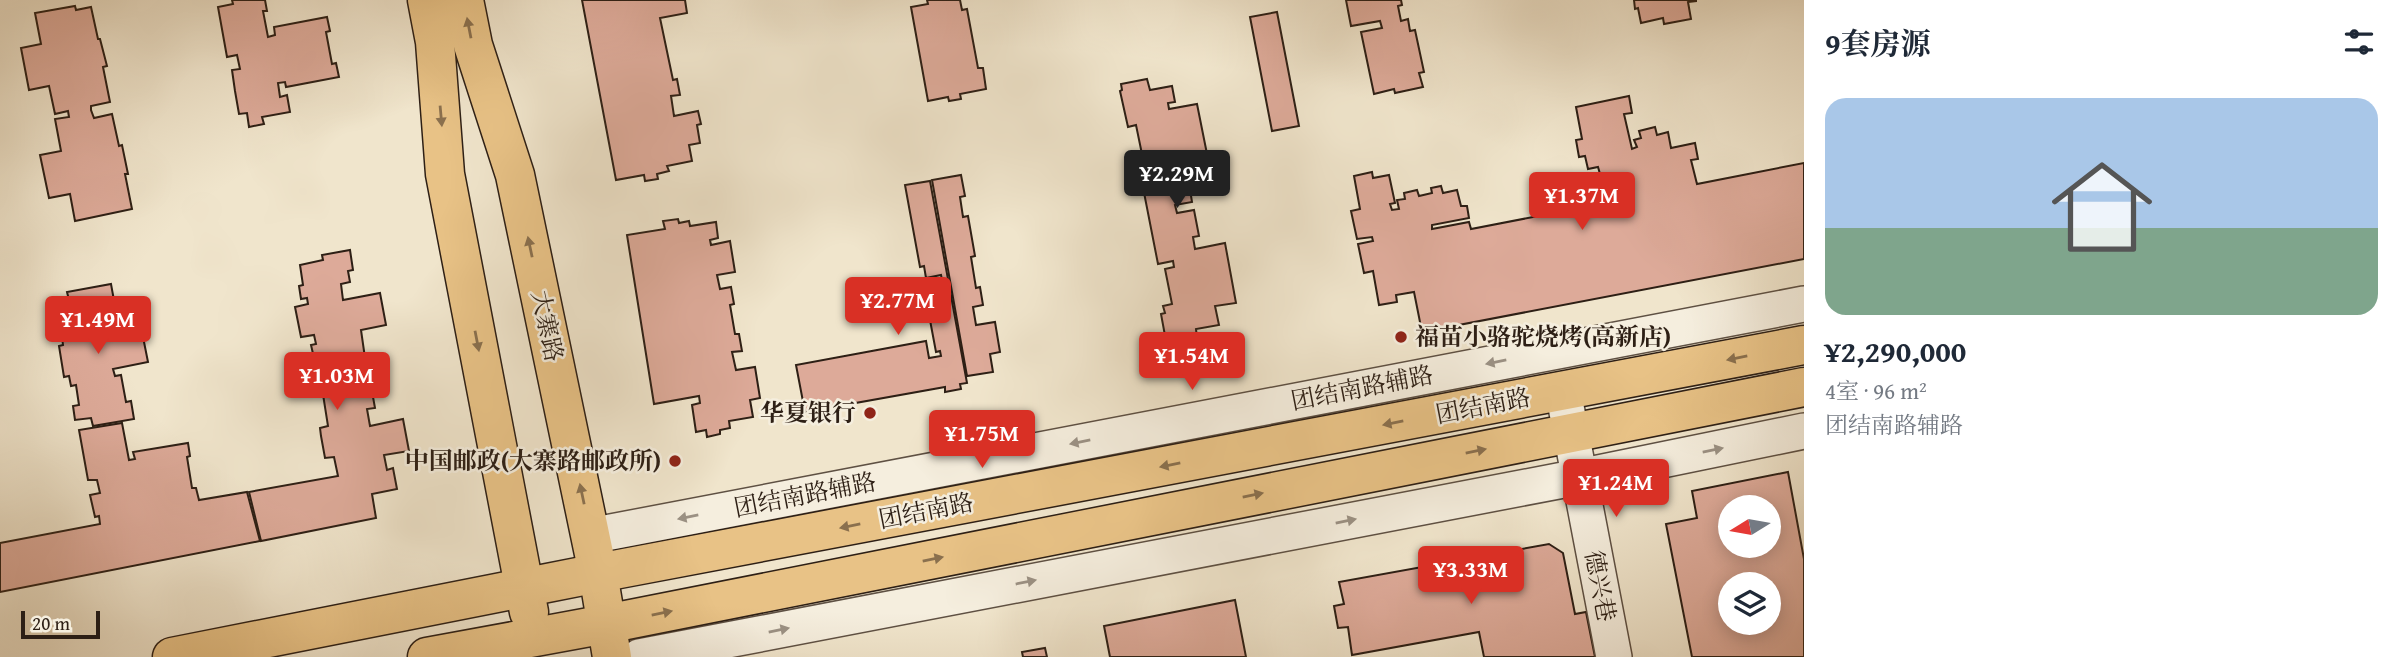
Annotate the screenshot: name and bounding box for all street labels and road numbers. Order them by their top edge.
street label: 大寨路 [523,287,572,365]
street label: 团结南路辅路 [1288,357,1436,418]
street label: 团结南路 [1432,379,1533,432]
street label: 团结南路辅路 [731,464,879,525]
street label: 团结南路 [875,484,976,537]
street label: 德兴巷 [1576,547,1625,625]

